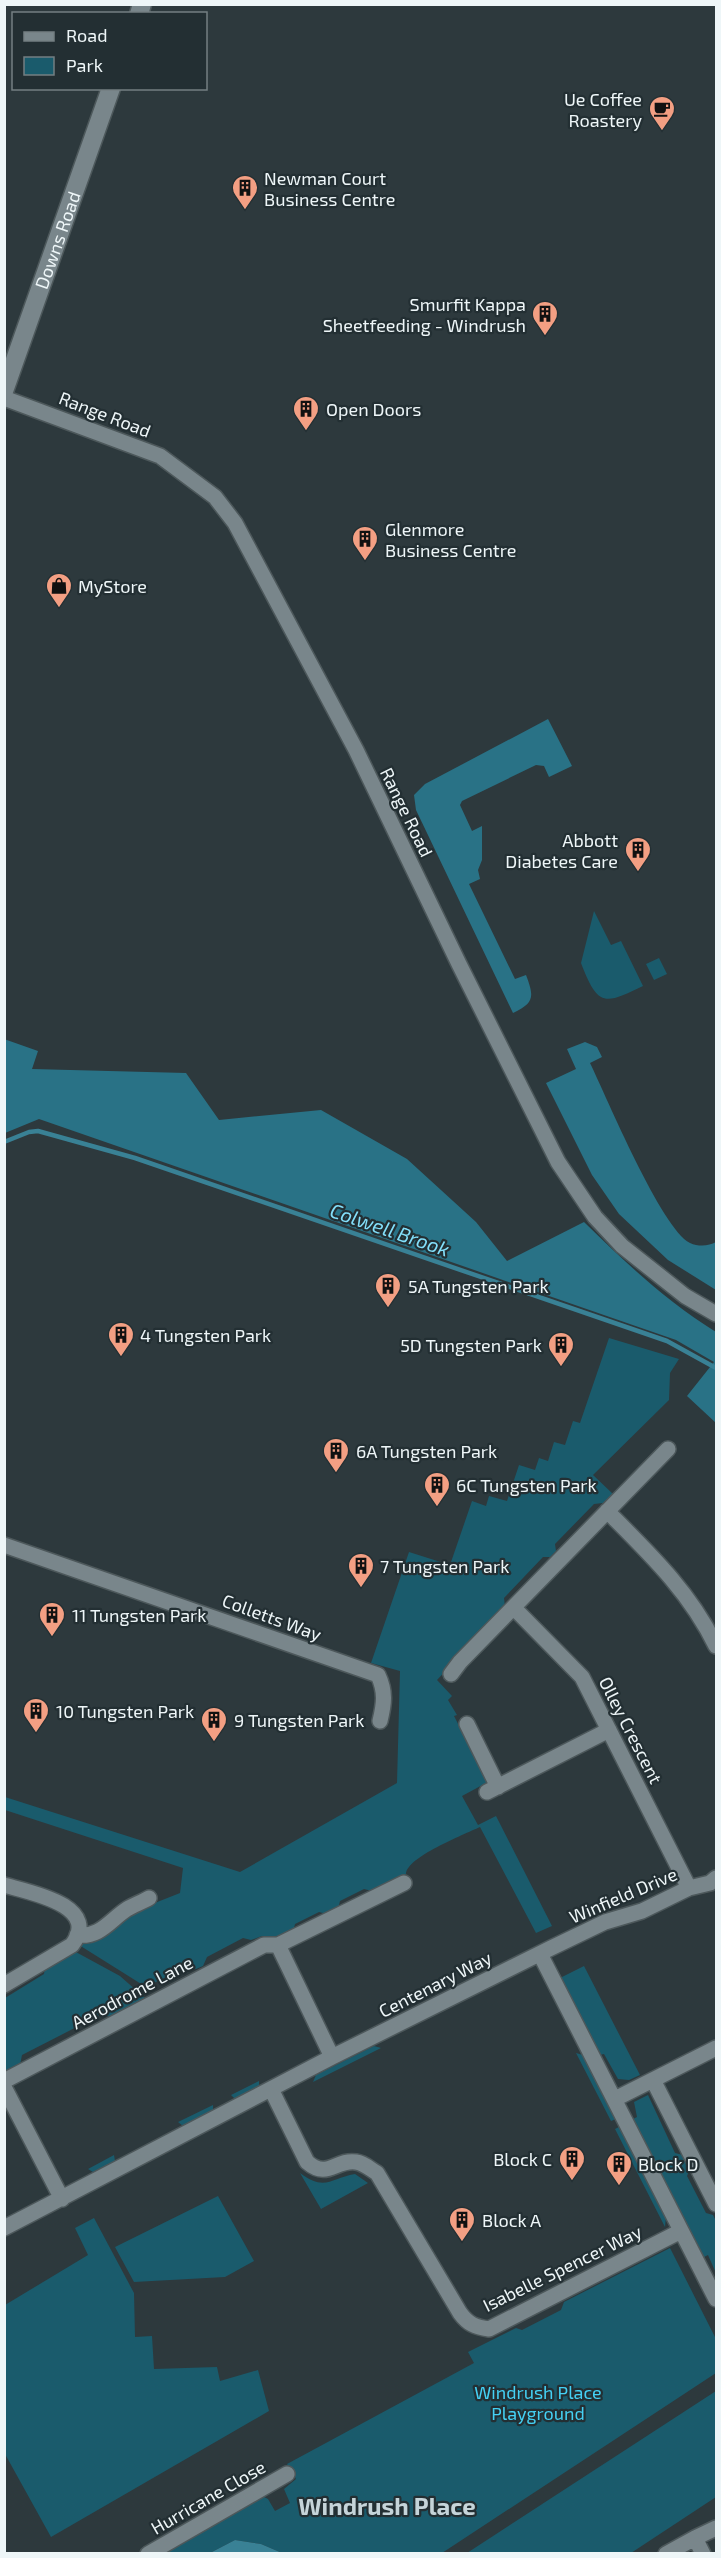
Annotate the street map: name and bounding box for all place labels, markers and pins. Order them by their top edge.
place label: Ue Coffee Roastery [564,88,642,131]
cafe icon: Ue Coffee Roastery [647,94,677,132]
place label: Newman Court Business Centre [264,167,395,210]
building icon: Newman Court Business Centre [230,173,260,211]
place label: Smurfit Kappa Sheetfeeding - Windrush [323,293,526,336]
building icon: Smurfit Kappa Sheetfeeding - Windrush [530,299,560,337]
building icon: Open Doors [291,394,321,432]
place label: Open Doors [326,398,421,420]
place label: Glenmore Business Centre [385,518,516,561]
building icon: Glenmore Business Centre [350,524,380,562]
shop icon: MyStore [44,571,74,609]
place label: MyStore [78,575,147,597]
place label: Abbott Diabetes Care [505,829,618,872]
building icon: Abbott Diabetes Care [623,835,653,873]
building icon: 5A Tungsten Park [373,1271,403,1309]
place label: 5A Tungsten Park [408,1275,549,1297]
building icon: 4 Tungsten Park [106,1320,136,1358]
place label: 4 Tungsten Park [140,1324,271,1346]
building icon: 5D Tungsten Park [546,1330,576,1368]
place label: 5D Tungsten Park [400,1334,542,1356]
building icon: 6A Tungsten Park [321,1436,351,1474]
place label: 6A Tungsten Park [356,1440,497,1462]
building icon: 6C Tungsten Park [422,1470,452,1508]
place label: 6C Tungsten Park [456,1474,597,1496]
building icon: 7 Tungsten Park [346,1551,376,1589]
place label: 7 Tungsten Park [380,1555,509,1577]
building icon: 11 Tungsten Park [37,1600,67,1638]
place label: 11 Tungsten Park [72,1604,207,1626]
building icon: 10 Tungsten Park [21,1696,51,1734]
place label: 10 Tungsten Park [56,1700,194,1722]
building icon: 9 Tungsten Park [199,1705,229,1743]
place label: 9 Tungsten Park [234,1709,364,1731]
building icon: Block C [557,2144,587,2182]
place label: Block C [493,2148,552,2170]
building icon: Block D [604,2149,634,2187]
place label: Block D [638,2153,698,2175]
building icon: Block A [447,2205,477,2243]
place label: Block A [482,2209,542,2231]

